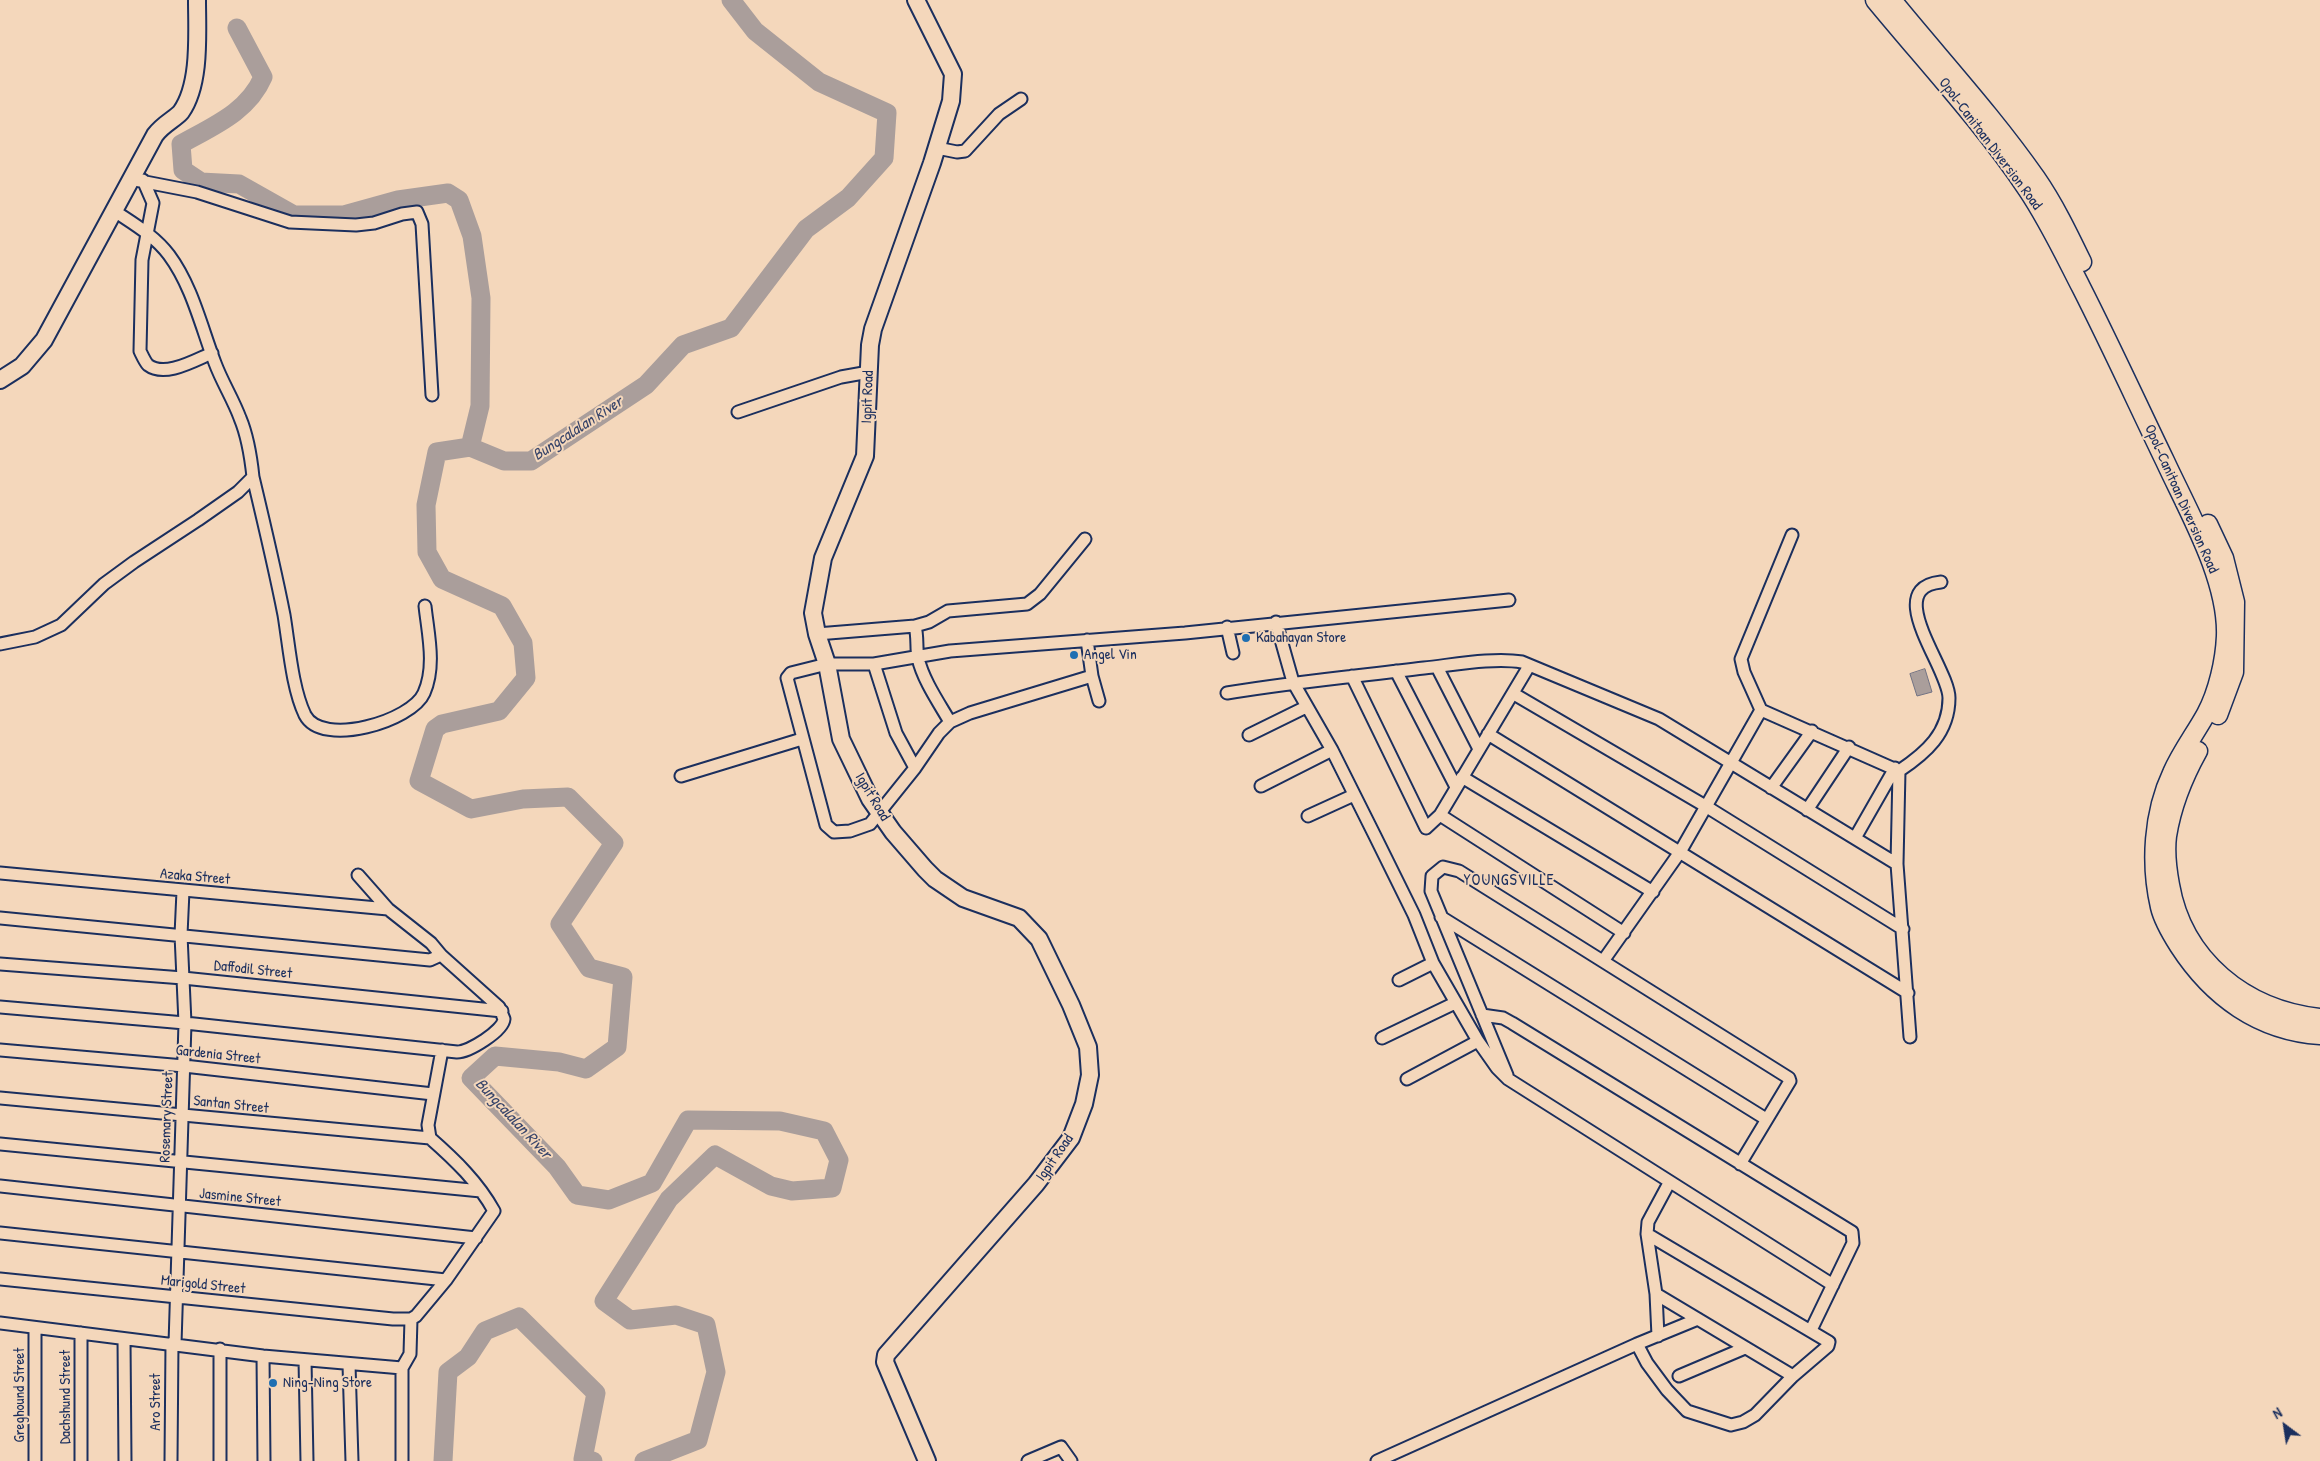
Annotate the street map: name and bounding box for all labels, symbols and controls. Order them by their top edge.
street label: Opol-Canitoan Diversion Road [1934,74,2046,214]
street label: Igpit Road [858,370,878,424]
water label: Bungcalalan River [530,393,626,465]
street label: Opol-Canitoan Diversion Road [2140,422,2222,576]
place label: Kabahayan Store [1256,629,1346,647]
marker: Kabahayan Store [1240,632,1252,644]
place label: Angel Vin [1084,646,1137,664]
marker: Angel Vin [1068,649,1080,661]
street label: Igpit Road [851,770,893,824]
street label: Azaka Street [159,865,231,889]
district label: YOUNGSVILLE [1462,871,1556,891]
street label: Daffodil Street [213,957,293,983]
street label: Gardenia Street [175,1042,261,1068]
street label: Rosemary Street [156,1071,178,1163]
water label: Bungcalalan River [471,1075,555,1163]
street label: Santan Street [192,1092,270,1118]
street label: Igpit Road [1032,1131,1078,1185]
street label: Jasmine Street [198,1185,282,1211]
street label: Marigold Street [160,1272,246,1298]
street label: Greghound Street [11,1348,29,1442]
street label: Dachshund Street [57,1350,75,1444]
street label: Aro Street [147,1373,165,1431]
place label: Ning-Ning Store [283,1374,372,1392]
marker: Ning-Ning Store [267,1377,279,1389]
north arrow [2260,1401,2310,1451]
text: N [2269,1403,2285,1423]

